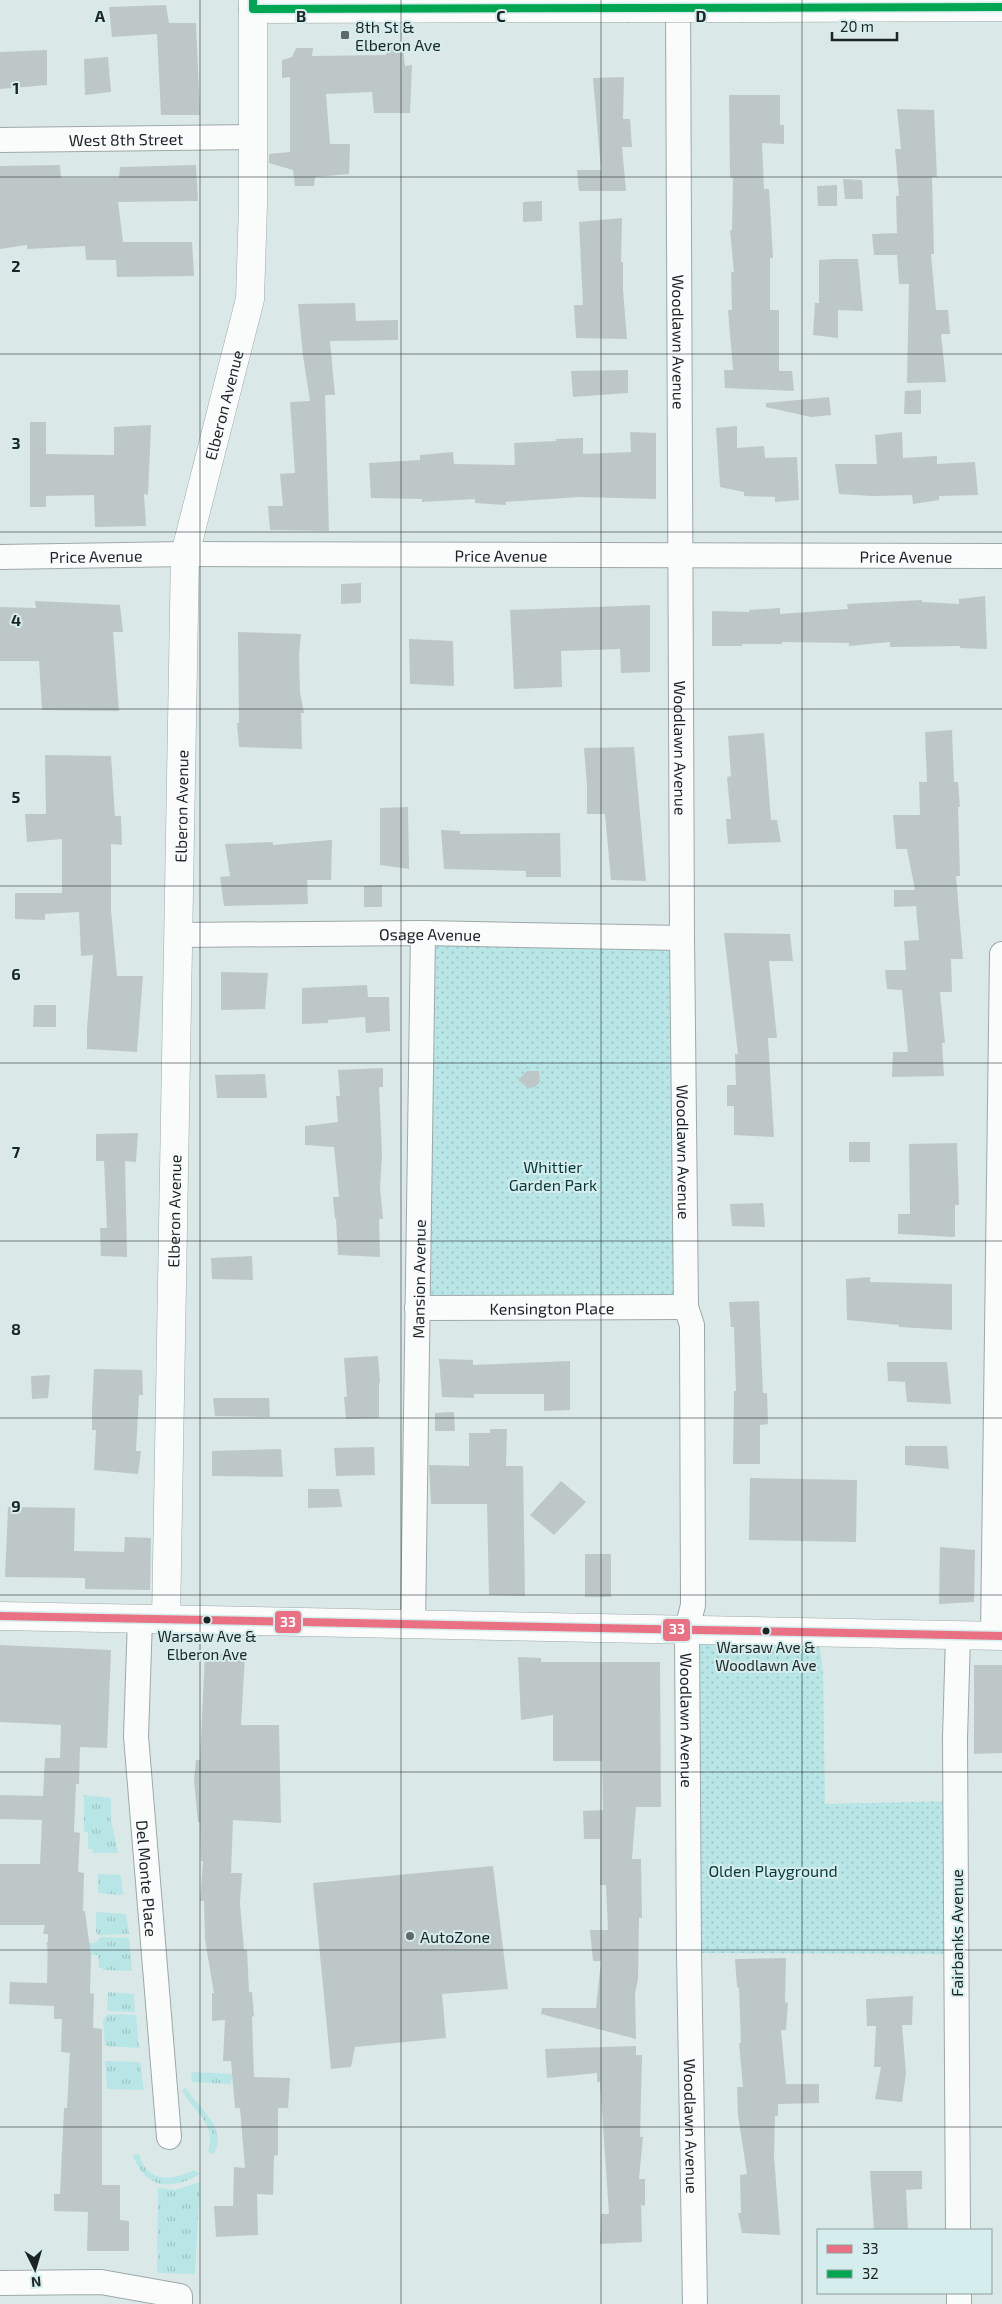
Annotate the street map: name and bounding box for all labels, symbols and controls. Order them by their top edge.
text: A [95,6,106,25]
text: B [296,6,306,25]
text: C [496,6,506,25]
text: D [696,6,707,25]
scale bar [832,10,897,42]
place label: 8th St & Elberon Ave [355,17,441,54]
text: 20 m [840,17,874,35]
marker: 8th St & Elberon Ave [339,29,351,41]
text: 1 [13,78,19,97]
street label: West 8th Street [69,128,183,149]
text: 2 [11,256,21,275]
street label: Woodlawn Avenue [670,274,689,410]
street label: Elberon Avenue [200,348,246,462]
text: 3 [11,433,21,452]
street label: Price Avenue [49,545,143,566]
street label: Price Avenue [454,545,547,564]
street label: Price Avenue [859,546,952,565]
text: 4 [11,610,21,629]
street label: Woodlawn Avenue [671,680,691,816]
street label: Elberon Avenue [170,750,191,863]
text: 5 [12,787,21,806]
street label: Osage Avenue [379,923,481,944]
text: 6 [11,964,21,983]
street label: Woodlawn Avenue [674,1084,695,1220]
text: 7 [12,1142,21,1161]
street label: Elberon Avenue [163,1154,184,1268]
park label: Whittier Garden Park [509,1157,597,1194]
street label: Mansion Avenue [408,1219,428,1339]
street label: Kensington Place [490,1298,614,1317]
text: 8 [11,1319,21,1338]
text: 9 [11,1496,21,1515]
line badge: 33 [274,1610,302,1634]
text: 33 [280,1613,296,1630]
marker: Warsaw Ave & Elberon Ave [202,1615,212,1625]
line badge: 33 [662,1618,691,1642]
text: 33 [669,1620,685,1637]
marker: Warsaw Ave & Woodlawn Ave [761,1626,771,1636]
place label: Warsaw Ave & Elberon Ave [157,1627,257,1663]
place label: Warsaw Ave & Woodlawn Ave [715,1638,817,1674]
street label: Woodlawn Avenue [678,1653,697,1788]
street label: Del Monte Place [133,1819,162,1938]
park label: Olden Playground [708,1861,838,1880]
street label: Fairbanks Avenue [947,1869,966,1997]
place label: AutoZone [420,1927,490,1946]
marker: AutoZone [404,1930,416,1942]
street label: Woodlawn Avenue [681,2059,703,2194]
legend [817,2229,992,2294]
text: 33 [862,2239,879,2257]
north arrow [10,2244,60,2294]
text: 32 [862,2264,879,2282]
text: N [30,2274,42,2291]

